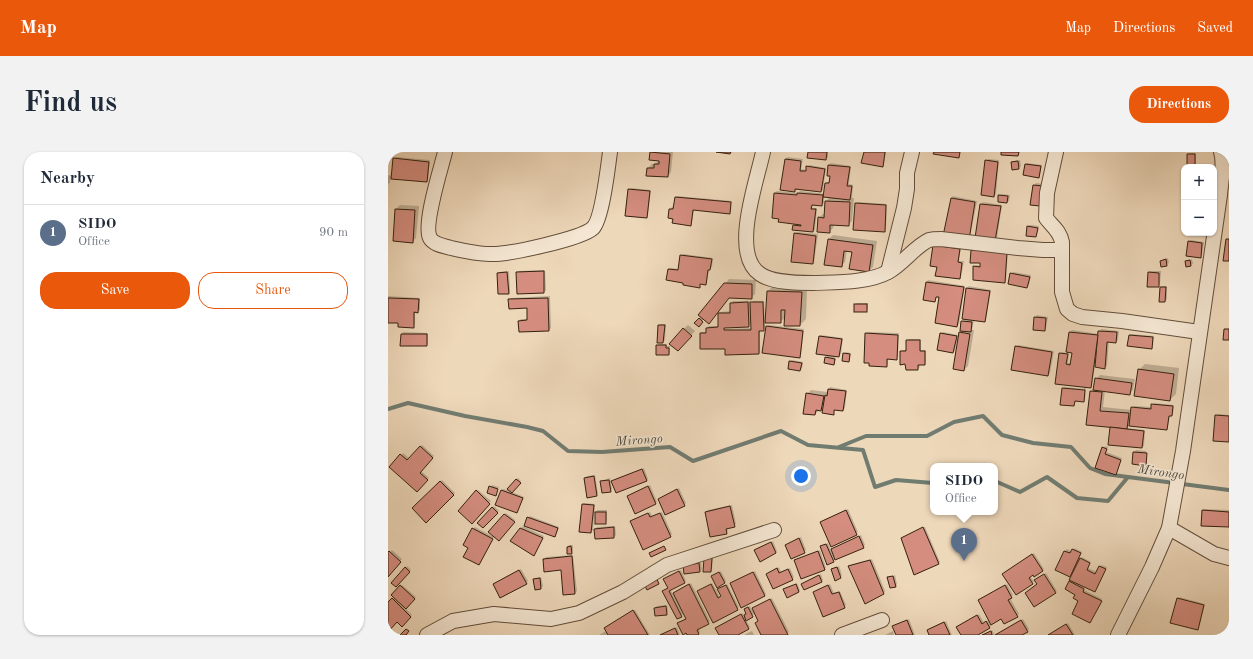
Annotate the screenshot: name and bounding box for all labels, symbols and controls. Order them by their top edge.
text: Map [20,19,57,38]
text: Map [1065,21,1091,35]
text: Directions [1113,21,1175,35]
text: Saved [1197,21,1233,35]
button: Directions [1129,86,1229,123]
text: Find us [24,90,117,118]
map controls [1181,164,1217,236]
button: + [1181,164,1217,200]
text: Nearby [40,170,95,187]
button: − [1181,200,1217,236]
text: SIDO [78,217,116,232]
text: 1 [49,226,57,239]
text: 90 m [319,226,348,239]
text: Office [78,235,110,248]
button: Save [40,272,190,309]
button: Share [198,272,348,309]
water label: Mirongo [614,432,663,449]
popup [930,463,998,515]
water label: Mirongo [1136,463,1185,482]
your location [791,466,811,486]
text: SIDO [945,474,983,489]
text: Office [945,492,977,505]
pin: 1 [951,528,977,561]

